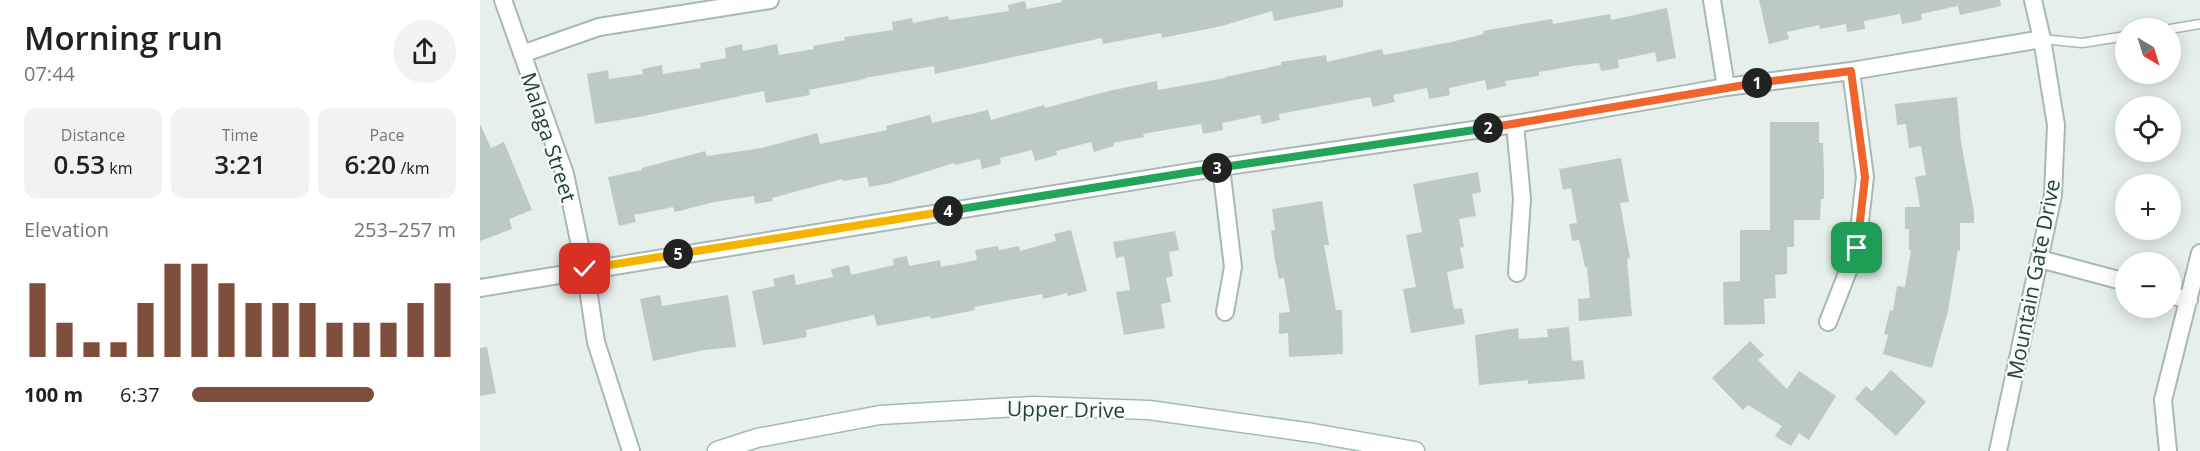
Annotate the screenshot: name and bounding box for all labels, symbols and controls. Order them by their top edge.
text: Morning run [24,15,223,60]
north arrow [2115,18,2181,84]
map controls [2115,18,2181,318]
button: share [393,20,456,83]
text: 07:44 [24,60,75,87]
pin: 1 [1742,68,1772,98]
street label: Malaga Street [515,69,583,205]
text: 1 [1752,72,1762,94]
button: locate [2115,96,2181,162]
pin: 2 [1473,113,1503,143]
text: 2 [1483,117,1493,139]
text: Distance [61,124,125,146]
text: Time [222,124,258,146]
text: Pace [369,124,405,146]
text: 0.53 [53,146,105,182]
text: 3:21 [214,146,266,182]
text: 6:20 [345,146,396,182]
pin: 3 [1202,153,1232,183]
text: km [105,157,133,179]
text: /km [396,157,429,179]
text: 3 [1212,157,1222,179]
button: + [2115,174,2181,240]
street label: Mountain Gate Drive [2000,177,2066,381]
pin: 4 [933,196,963,226]
text: 4 [943,200,953,222]
text: Elevation [24,216,109,243]
text: 253–257 m [354,216,456,243]
pin [1831,222,1882,273]
icon: arrive [1840,231,1873,264]
pin: 5 [663,239,693,269]
pin [559,243,610,294]
text: 5 [673,243,683,265]
icon: check [568,252,601,285]
button: − [2115,252,2181,318]
text: 100 m [24,381,83,408]
text: 6:37 [120,381,160,408]
street label: Upper Drive [1007,394,1125,424]

